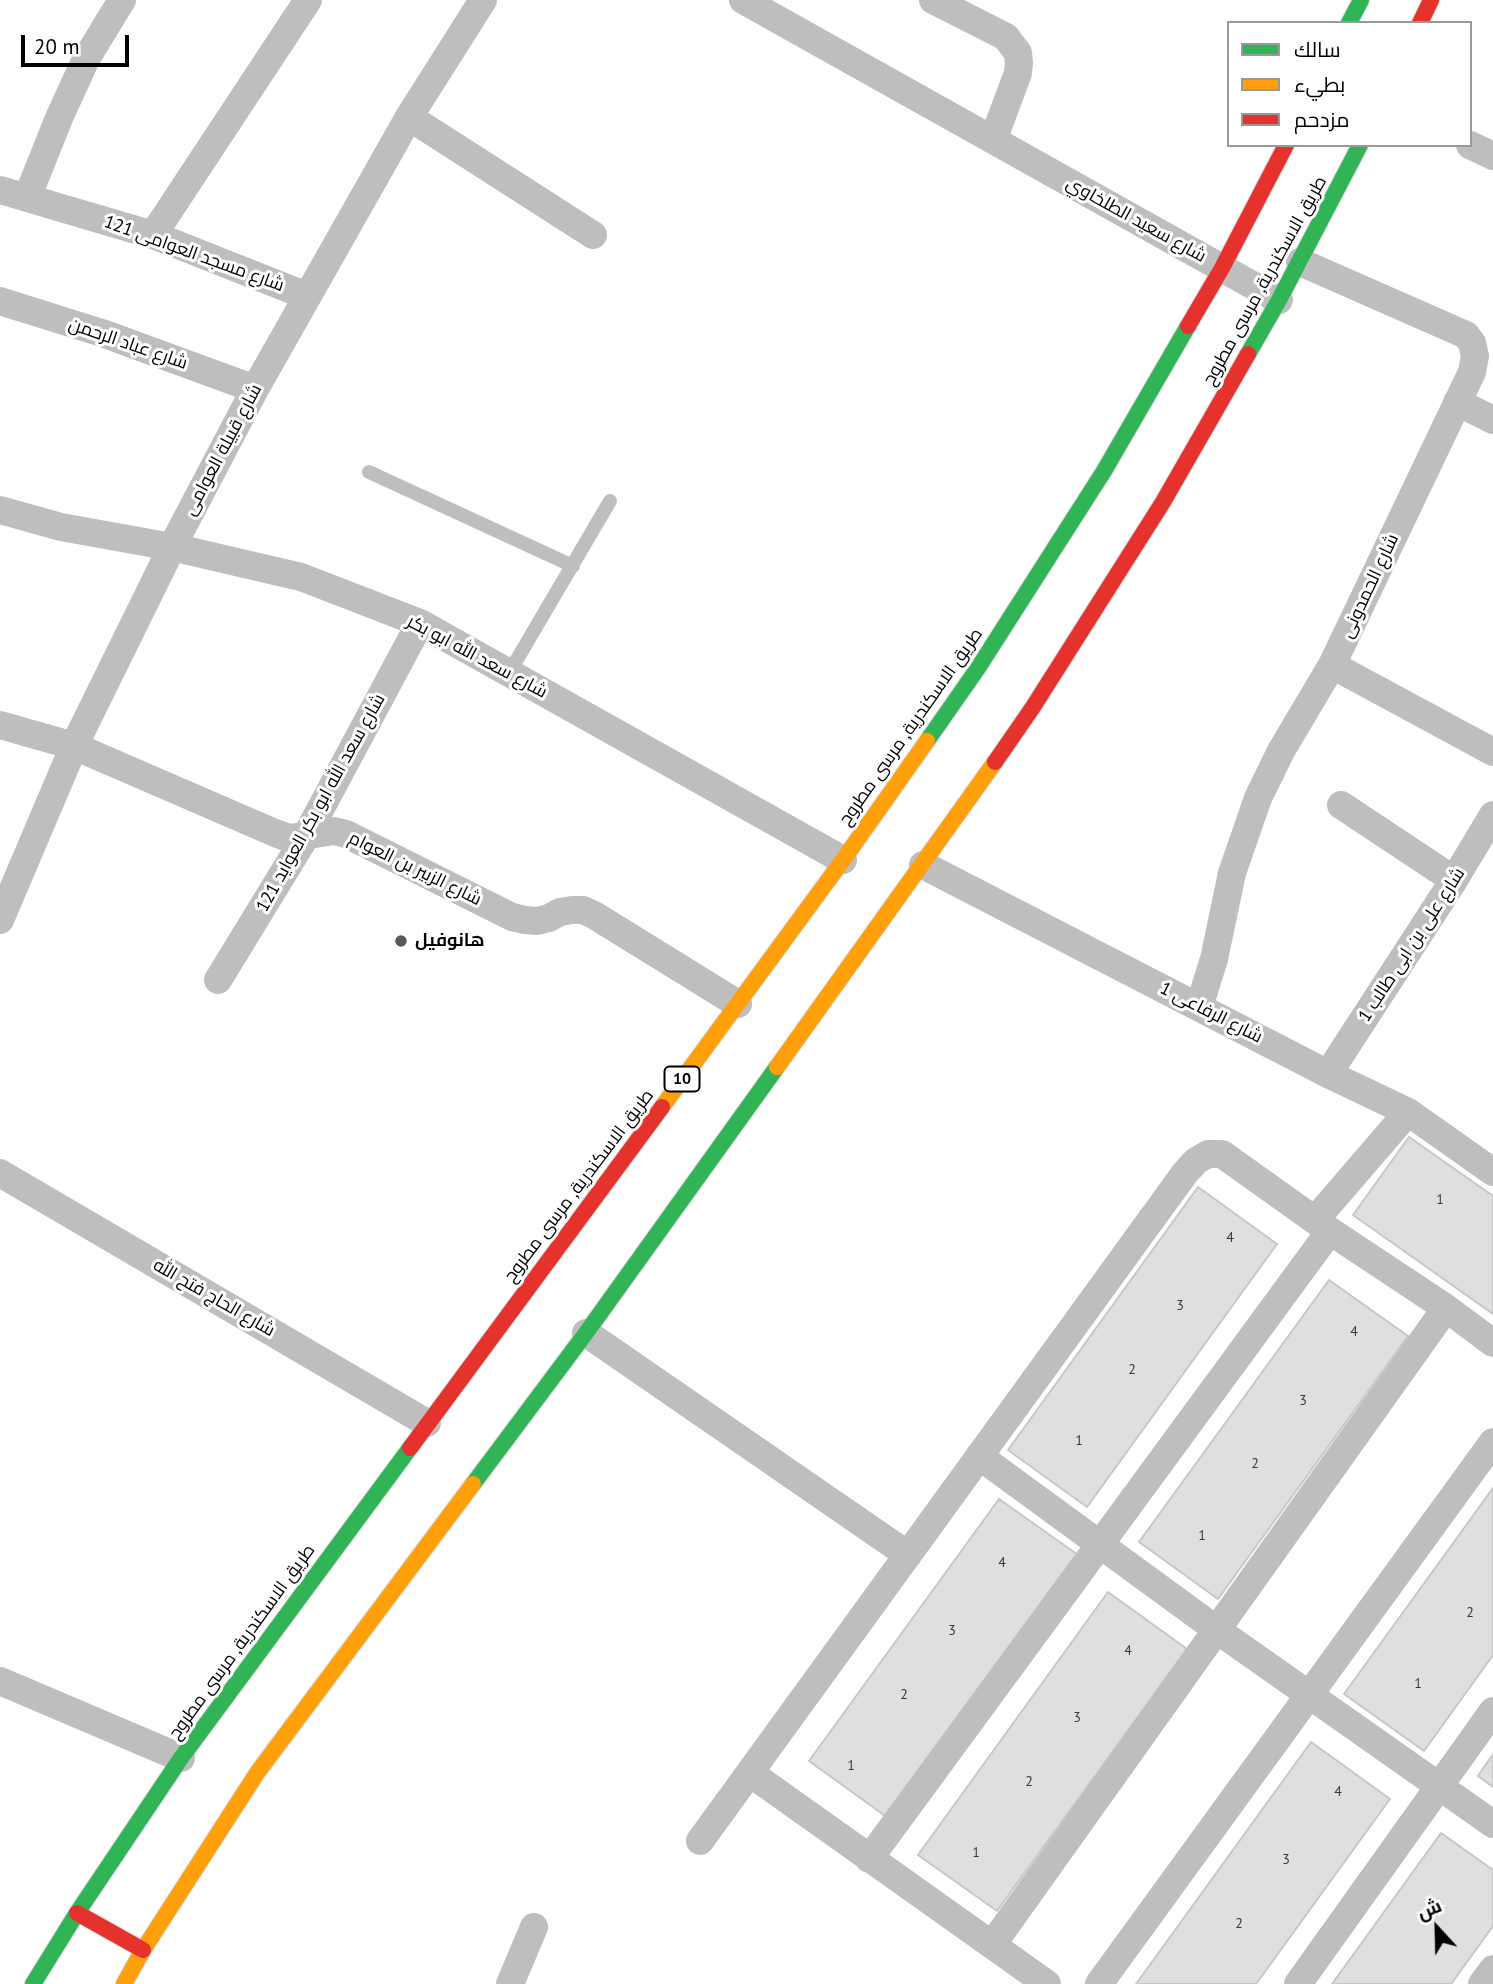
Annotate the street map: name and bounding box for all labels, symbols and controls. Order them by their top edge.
scale bar [24,21,133,65]
legend [1227,21,1472,147]
text: 20 m [34,33,80,60]
text: سالك [1294,36,1341,63]
text: بطيء [1294,71,1345,98]
text: مزدحم [1294,106,1349,133]
street label: شارع سعيد الطلخاوي [1062,173,1210,267]
street label: طريق الاسكندرية, مرسى مطروح [1198,173,1332,389]
street label: شارع مسجد العوامى 121 [101,211,287,297]
street label: شارع عباد الرحمن [66,314,190,374]
street label: شارع قبيلة العوامى [179,381,267,519]
street label: شارع الحمدونى [1336,530,1404,642]
street label: شارع سعد الله ابو بكر [403,611,551,703]
street label: طريق الاسكندرية, مرسى مطروح [835,624,987,830]
street label: شارع سعد الله ابو بكر العوايد 121 [252,690,390,916]
street label: شارع الزبير بن العوام [345,827,485,911]
street label: شارع على بن ابى طالب 1 [1354,864,1470,1026]
place label: هانوفيل [415,930,484,952]
marker: هانوفيل [393,933,409,949]
street label: شارع الرفاعى 1 [1156,978,1266,1048]
road number: 10 [664,1066,700,1092]
street label: طريق الاسكندرية, مرسى مطروح [499,1085,659,1287]
house number: 1 [1436,1192,1444,1208]
house number: 4 [1226,1230,1234,1246]
street label: شارع الحاج فتح الله [149,1254,279,1342]
house number: 3 [1176,1298,1184,1314]
house number: 4 [1350,1324,1358,1340]
house number: 2 [1128,1362,1136,1378]
house number: 3 [1299,1393,1307,1409]
house number: 1 [1075,1433,1083,1449]
house number: 2 [1251,1456,1259,1472]
house number: 1 [1198,1528,1206,1544]
street label: طريق الاسكندرية, مرسى مطروح [164,1540,320,1744]
house number: 4 [998,1555,1006,1571]
house number: 2 [1466,1605,1474,1621]
house number: 3 [948,1623,956,1639]
house number: 4 [1124,1643,1132,1659]
house number: 1 [1414,1676,1422,1692]
house number: 2 [900,1687,908,1703]
house number: 3 [1073,1710,1081,1726]
house number: 1 [847,1758,855,1774]
house number: 2 [1025,1774,1033,1790]
house number: 4 [1334,1784,1342,1800]
house number: 1 [972,1845,980,1861]
house number: 3 [1282,1852,1290,1868]
north arrow [1402,1893,1472,1963]
text: ش [1413,1893,1445,1924]
house number: 2 [1235,1916,1243,1932]

